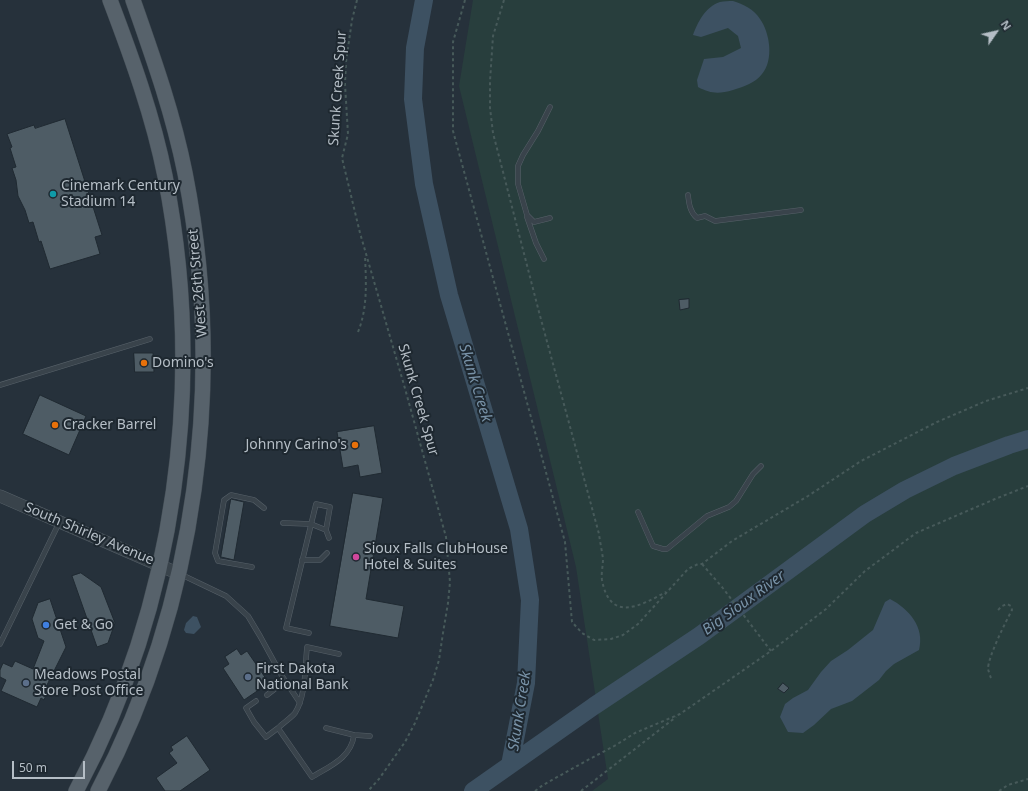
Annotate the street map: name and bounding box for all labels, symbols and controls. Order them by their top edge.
north arrow [976,12,1016,52]
text: N [998,17,1015,33]
street label: Skunk Creek Spur [326,30,350,146]
place label: Cinemark Century Stadium 14 [61,178,180,210]
marker: Cinemark Century Stadium 14 [48,189,58,199]
street label: West 26th Street [185,228,211,338]
street label: Skunk Creek Spur [394,342,442,458]
water label: Skunk Creek [455,342,495,424]
place label: Domino's [152,355,214,371]
marker: Domino's [139,358,149,368]
place label: Cracker Barrel [63,417,156,433]
marker: Cracker Barrel [50,420,60,430]
place label: Johnny Carino's [245,437,347,453]
marker: Johnny Carino's [350,440,360,450]
street label: South Shirley Avenue [22,499,156,569]
place label: Sioux Falls ClubHouse Hotel & Suites [364,541,508,574]
marker: Sioux Falls ClubHouse Hotel & Suites [351,552,361,562]
water label: Big Sioux River [699,567,789,639]
place label: Get & Go [54,617,113,633]
marker: Get & Go [41,620,51,630]
place label: First Dakota National Bank [256,661,348,694]
place label: Meadows Postal Store Post Office [34,667,143,700]
water label: Skunk Creek [505,670,535,752]
marker: First Dakota National Bank [243,672,253,682]
marker: Meadows Postal Store Post Office [21,678,31,688]
scale bar [14,753,87,779]
text: 50 m [19,759,47,776]

